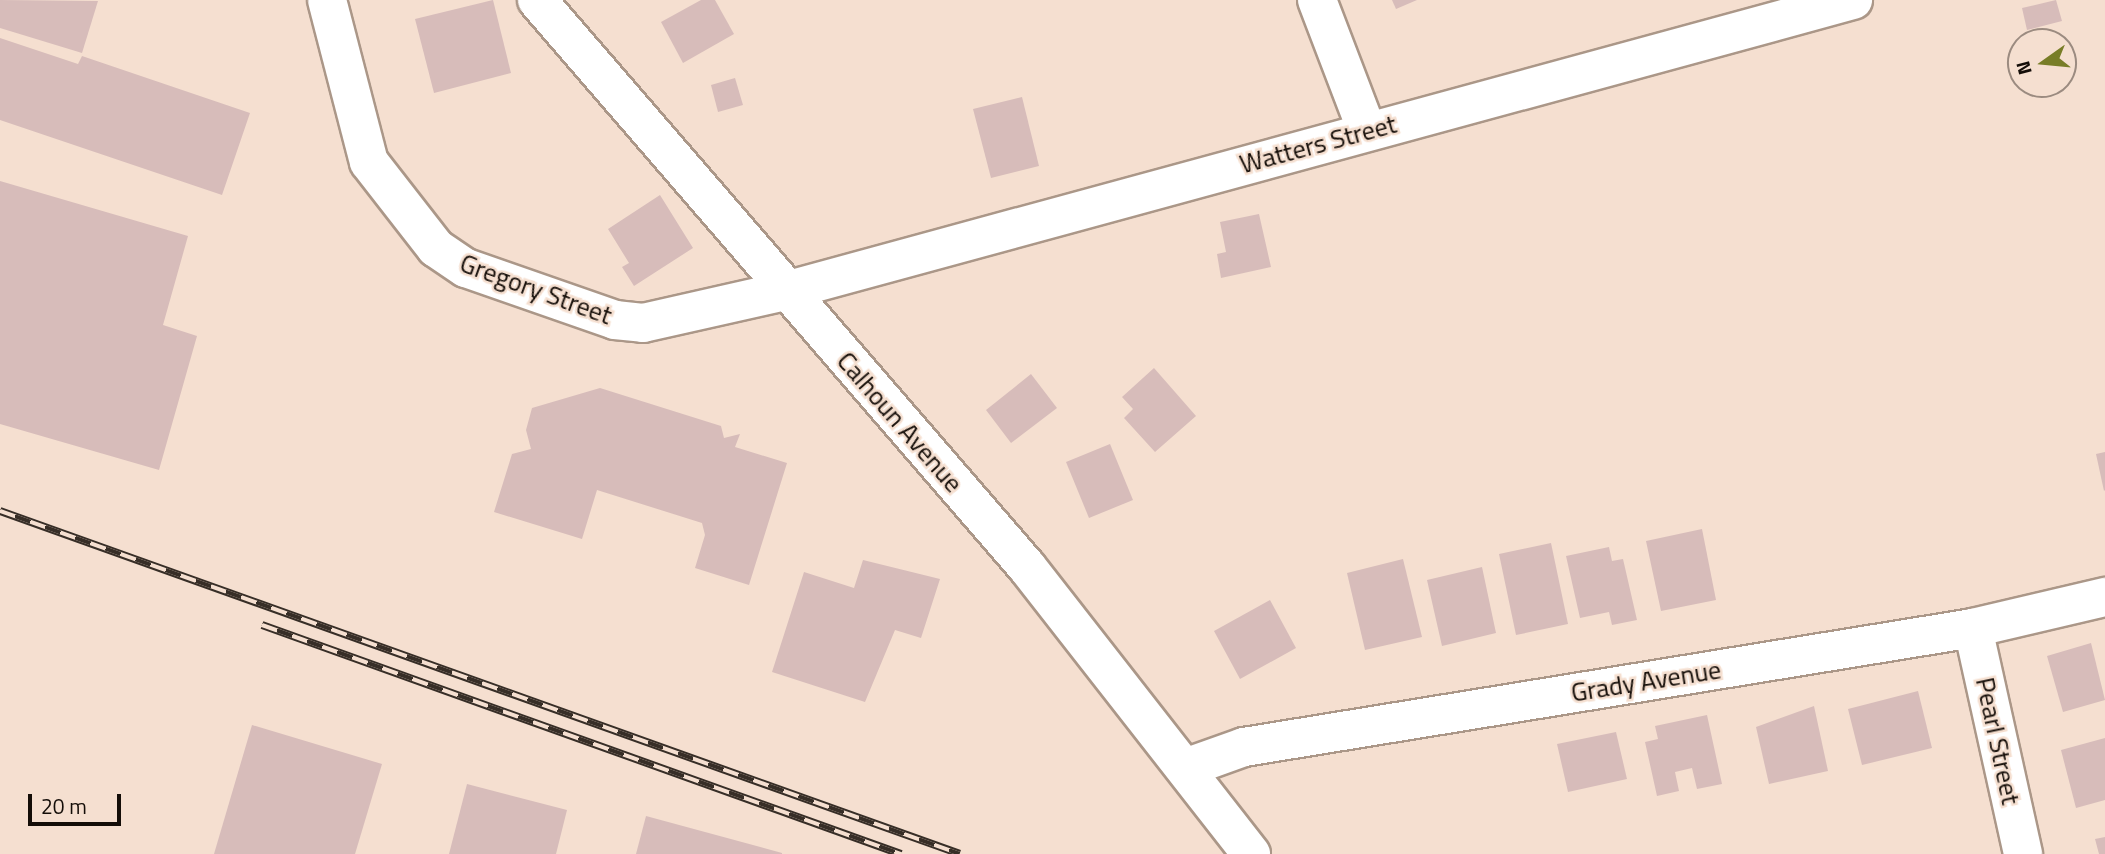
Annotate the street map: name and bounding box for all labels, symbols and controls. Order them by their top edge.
north arrow [2007,28,2077,98]
text: N [2007,58,2039,78]
street label: Watters Street [1236,108,1400,180]
street label: Gregory Street [456,247,616,331]
street label: Calhoun Avenue [831,345,969,499]
street label: Grady Avenue [1569,654,1723,708]
street label: Pearl Street [1969,675,2027,807]
scale bar [32,780,124,824]
text: 20 m [41,790,87,822]

